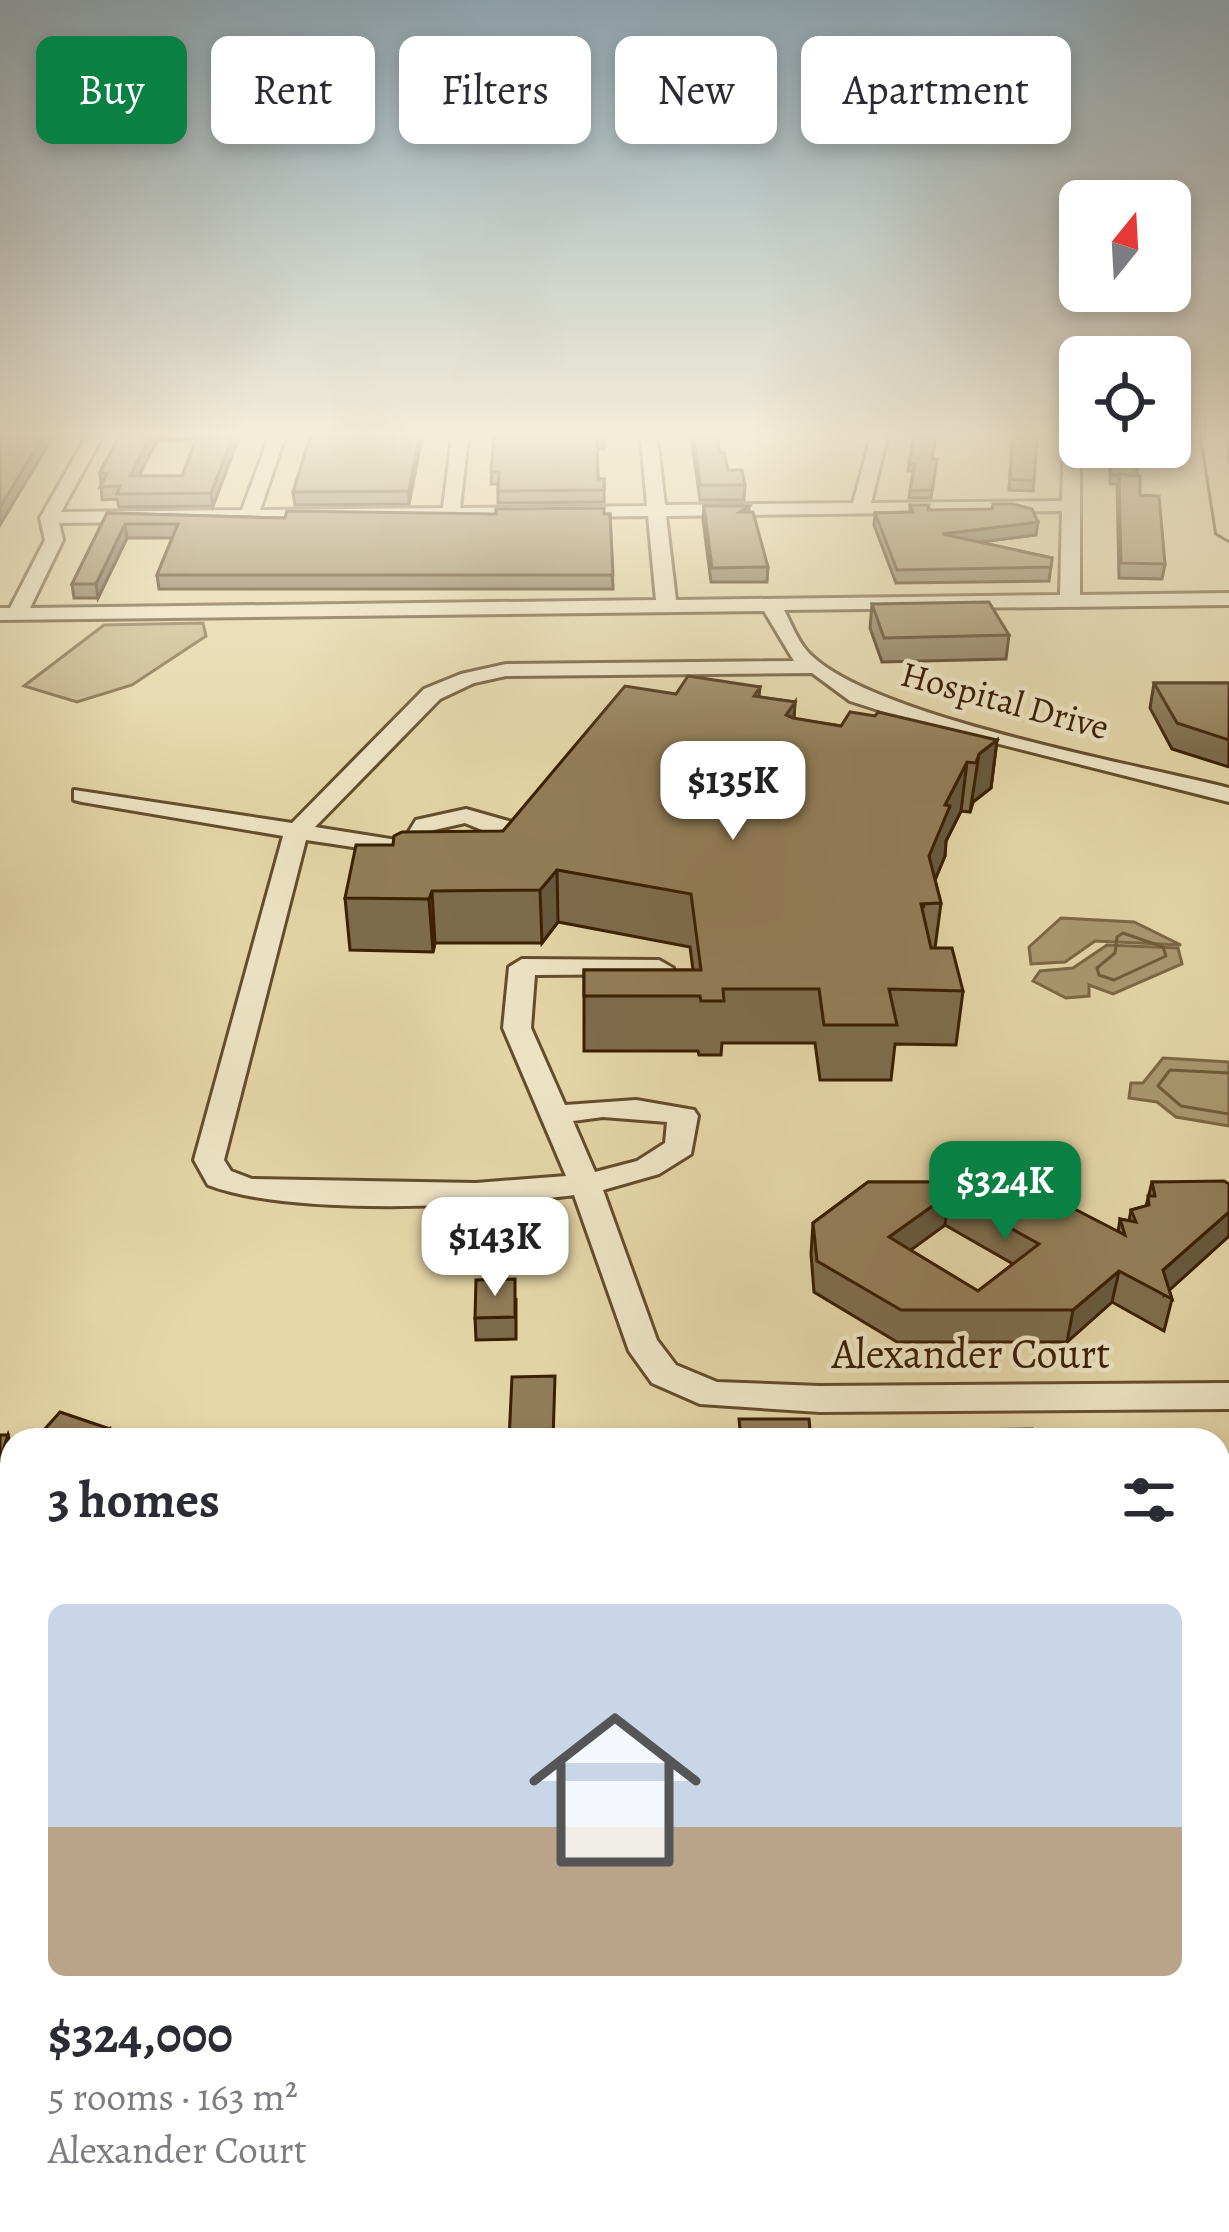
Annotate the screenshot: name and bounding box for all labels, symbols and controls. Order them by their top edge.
chip: Buy [36,36,187,144]
chip: Rent [211,36,375,144]
chip: Filters [399,36,591,144]
chip: New [615,36,777,144]
chip: Apartment [801,36,1071,144]
north arrow [1059,180,1191,312]
map controls [1059,180,1191,468]
button: locate [1059,336,1191,468]
street label: Hospital Drive [896,649,1114,751]
pin: $135K [649,741,817,843]
text: $135K [687,753,779,806]
pin: $324K [921,1141,1089,1243]
text: $324K [956,1153,1054,1206]
pin: $143K [411,1197,579,1299]
text: $143K [449,1209,541,1262]
street label: Alexander Court [831,1325,1110,1382]
text: 3 homes [48,1465,220,1535]
icon: filters [1116,1467,1182,1533]
icon: home [507,1682,723,1898]
text: $324,000 [48,2000,233,2070]
text: 5 rooms · 163 m² [48,2070,298,2123]
text: Alexander Court [48,2123,307,2176]

